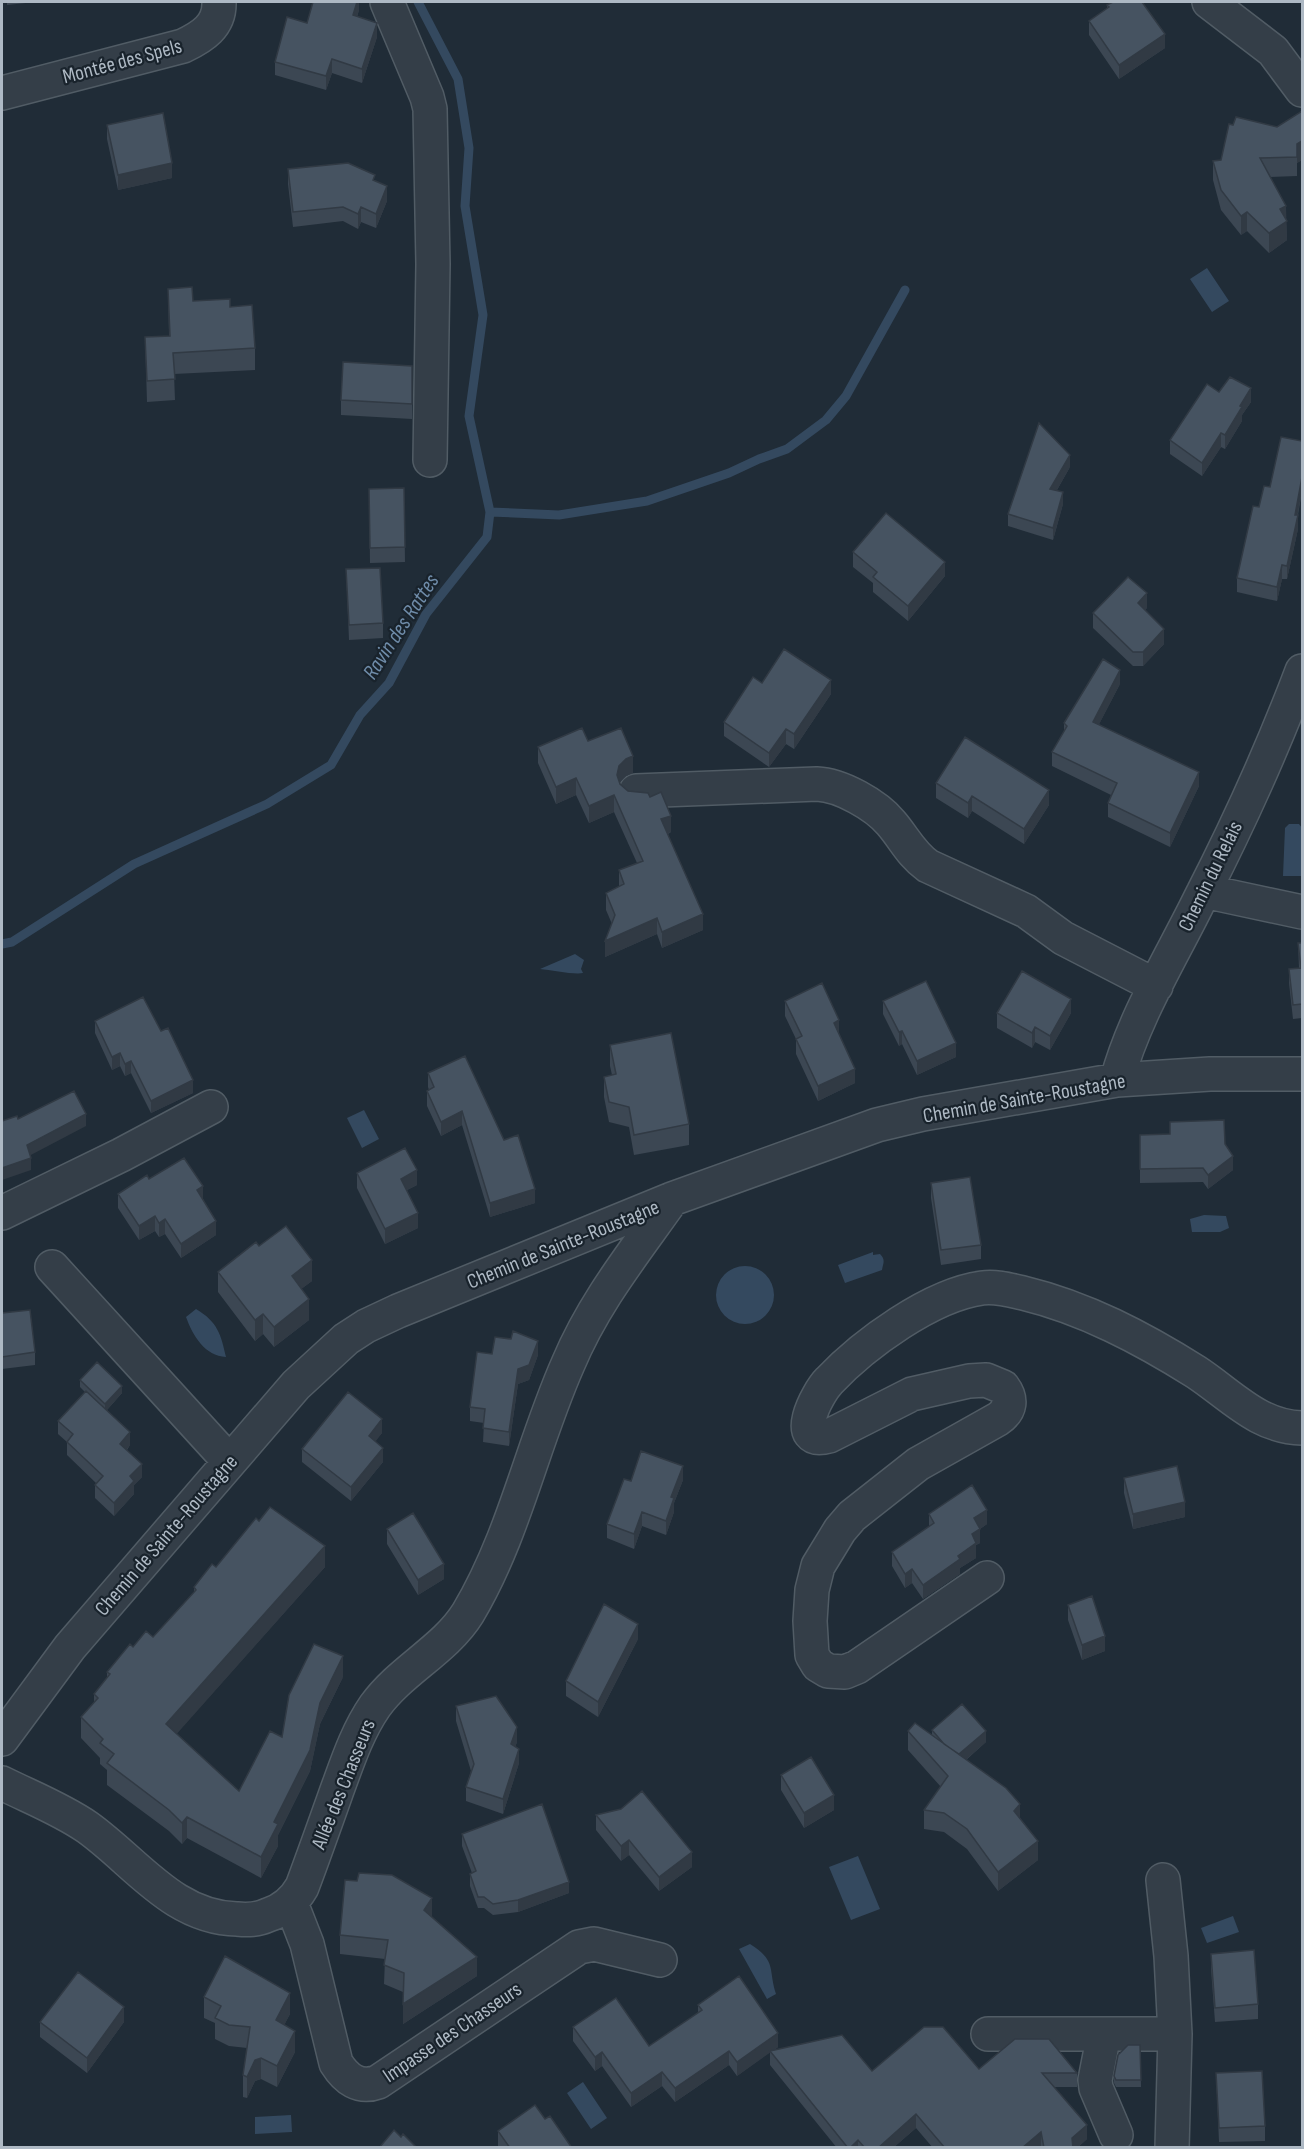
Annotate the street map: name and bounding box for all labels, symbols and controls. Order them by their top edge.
street label: Montée des Spels [60,34,184,89]
water label: Ravin des Rattes [357,569,445,685]
street label: Chemin du Relais [1173,817,1248,935]
street label: Chemin de Sainte-Roustagne [921,1068,1127,1129]
street label: Chemin de Sainte-Roustagne [463,1194,663,1294]
street label: Chemin de Sainte-Roustagne [90,1450,243,1621]
street label: Allée des Chasseurs [306,1716,381,1854]
street label: Impasse des Chasseurs [378,1977,526,2088]

